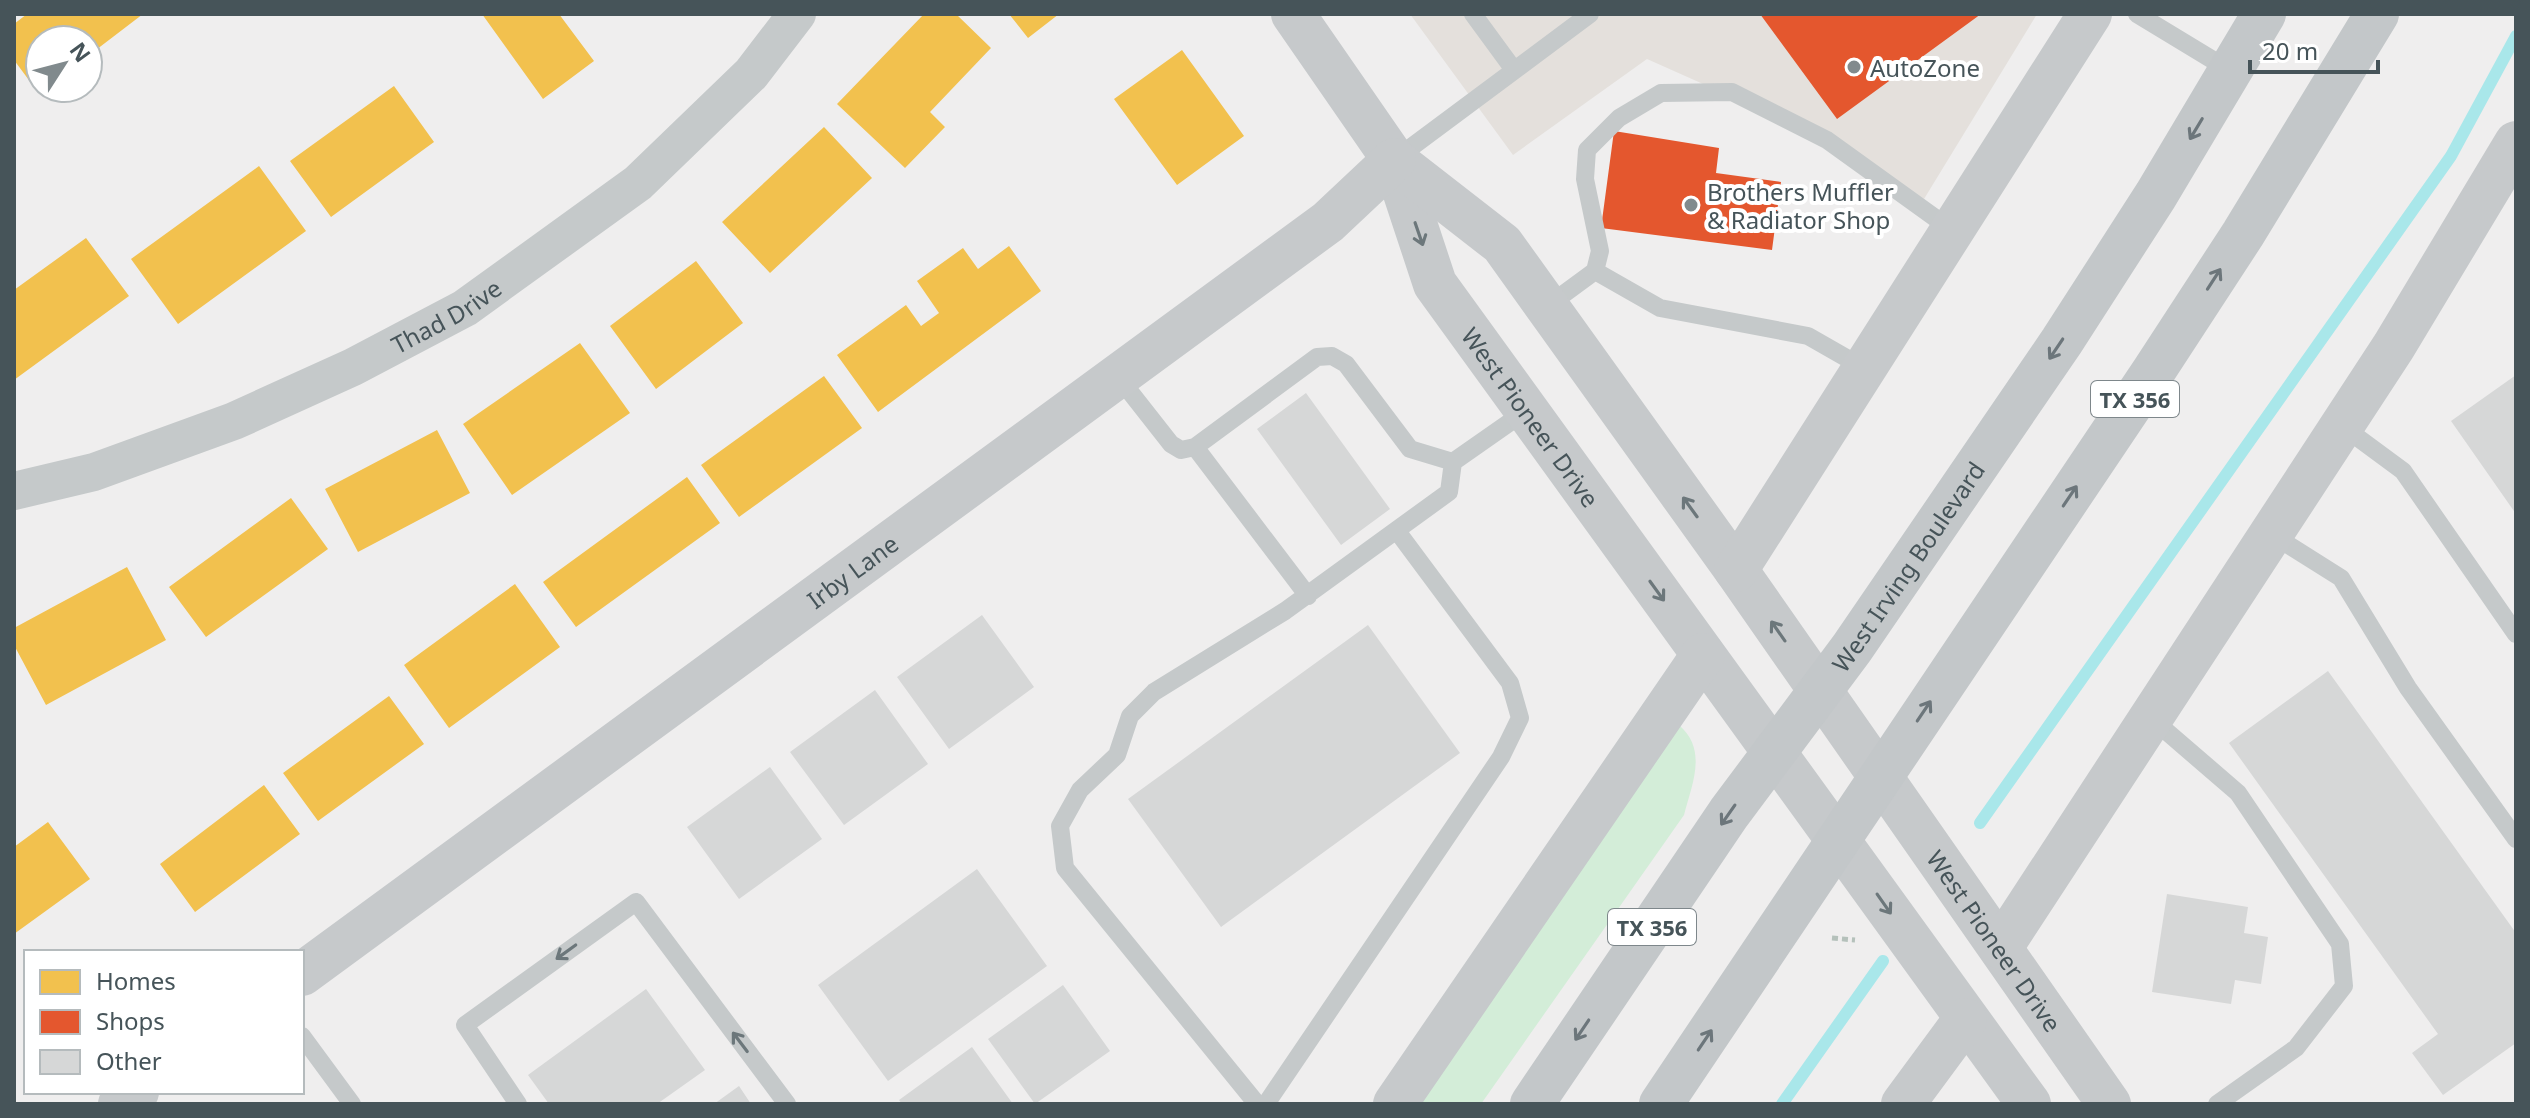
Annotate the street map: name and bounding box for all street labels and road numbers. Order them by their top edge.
street label: Thad Drive [385,271,508,361]
street label: West Pioneer Drive [1455,320,1607,513]
road number: TX 356 [2091,381,2179,417]
street label: West Irving Boulevard [1824,455,1991,678]
street label: Irby Lane [800,526,904,615]
street label: West Pioneer Drive [1920,843,2070,1038]
road number: TX 356 [1608,909,1696,945]

